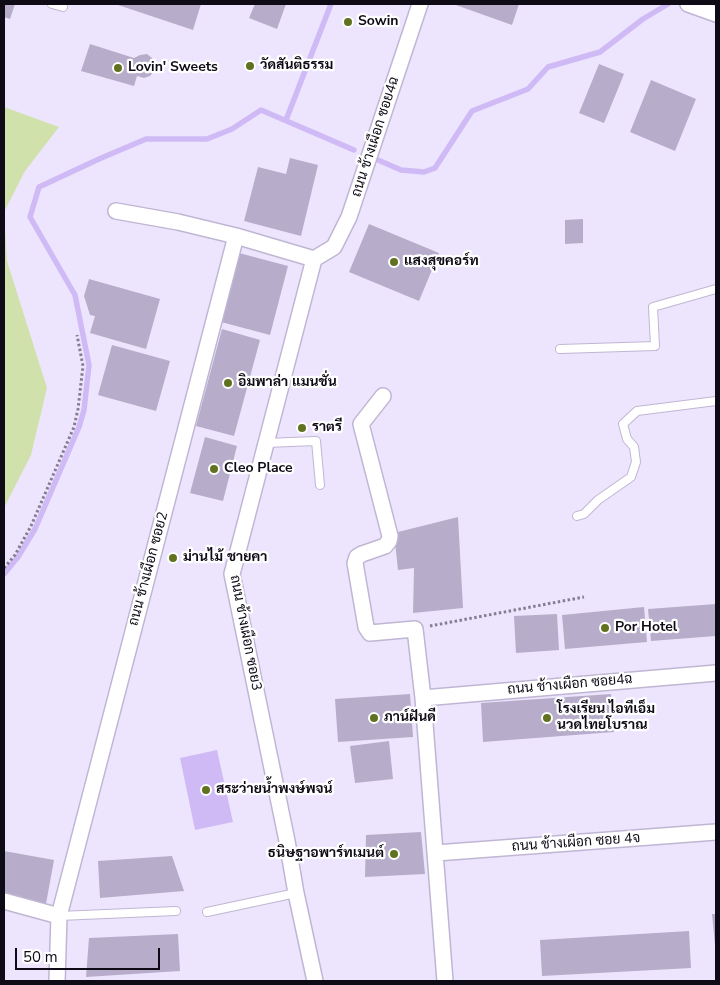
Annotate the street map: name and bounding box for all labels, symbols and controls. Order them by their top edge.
place label: Sowin [358,14,398,30]
marker: Sowin [342,16,354,28]
place label: วัดสันติธรรม [260,58,333,74]
place label: Lovin' Sweets [128,60,218,76]
marker: วัดสันติธรรม [244,60,256,72]
marker: Lovin' Sweets [112,62,124,74]
street label: ถนน ช้างเผือก ซอย4ฉ [349,75,403,199]
place label: แสงสุขคอร์ท [404,254,479,270]
marker: แสงสุขคอร์ท [388,256,400,268]
place label: อิมพาล่า แมนชั่น [238,375,337,391]
marker: อิมพาล่า แมนชั่น [222,377,234,389]
place label: ราตรี [312,420,342,436]
marker: ราตรี [296,422,308,434]
place label: Cleo Place [224,461,293,477]
marker: Cleo Place [208,463,220,475]
street label: ถนน ช้างเผือก ซอย2 [126,510,172,628]
place label: ม่านไม้ ชายคา [183,550,267,566]
marker: ม่านไม้ ชายคา [167,552,179,564]
street label: ถนน ช้างเผือก ซอย3 [226,574,264,692]
place label: Por Hotel [615,620,677,636]
marker: Por Hotel [599,622,611,634]
street label: ถนน ช้างเผือก ซอย4ฉ [507,671,633,699]
place label: โรงเรียน ไอทีเอ็ม นวดไทยโบราณ [557,702,655,734]
place label: ภาน์ฝันดี [384,710,436,726]
marker: ภาน์ฝันดี [368,712,380,724]
marker: โรงเรียน ไอทีเอ็ม นวดไทยโบราณ [541,712,553,724]
place label: สระว่ายน้ำพงษ์พจน์ [216,782,333,798]
marker: สระว่ายน้ำพงษ์พจน์ [200,784,212,796]
street label: ถนน ช้างเผือก ซอย 4จ [511,830,641,856]
place label: ธนิษฐาอพาร์ทเมนต์ [268,846,384,862]
marker: ธนิษฐาอพาร์ทเมนต์ [388,848,400,860]
scale bar [18,938,162,970]
text: 50 m [23,947,58,967]

